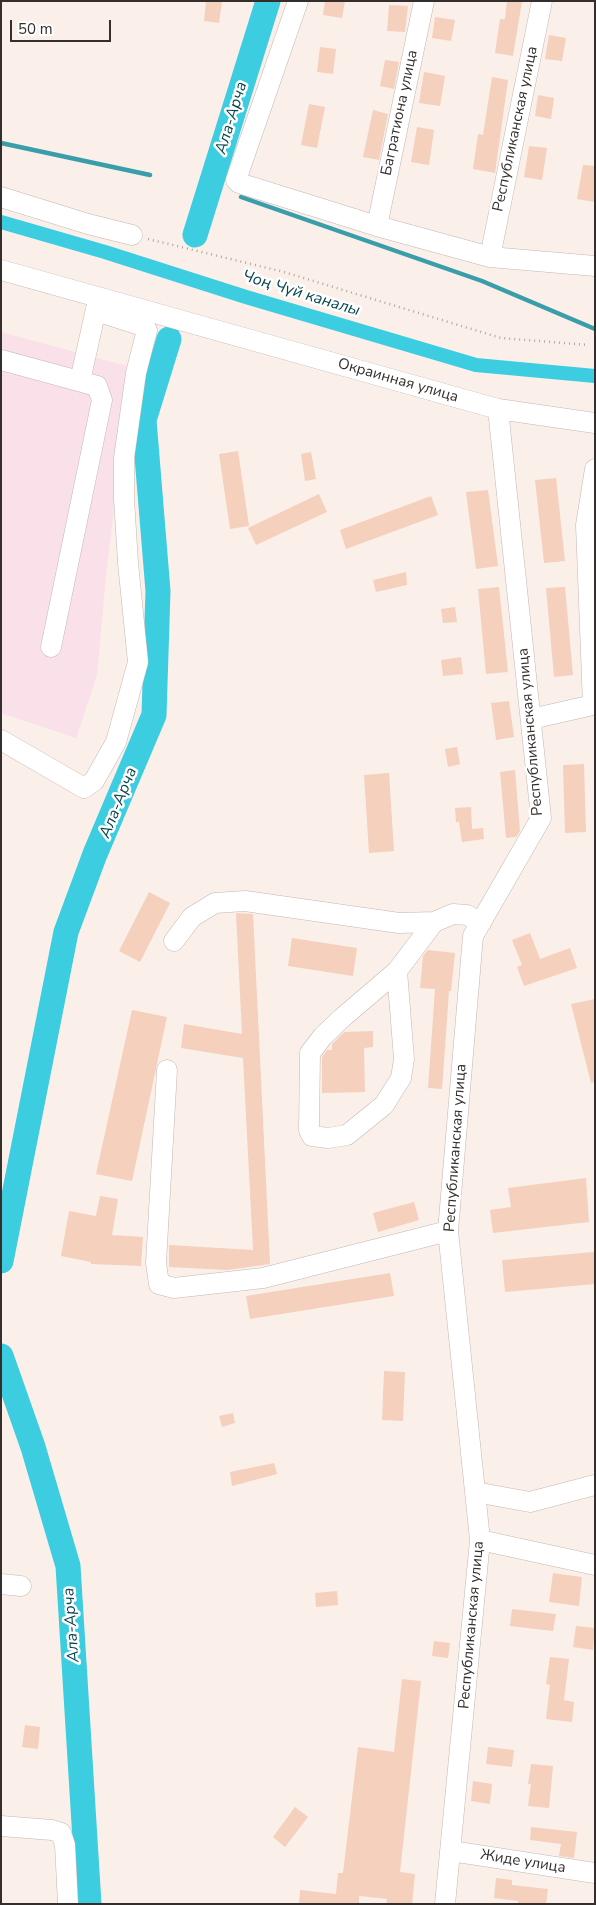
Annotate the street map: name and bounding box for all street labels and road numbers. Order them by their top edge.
street label: Республиканская улица [490,45,542,213]
street label: Багратиона улица [378,49,422,177]
street label: Окраинная улица [336,355,460,407]
street label: Республиканская улица [515,647,547,817]
street label: Республиканская улица [441,1063,471,1233]
street label: Республиканская улица [456,1540,488,1710]
street label: Жиде улица [479,1846,567,1878]

